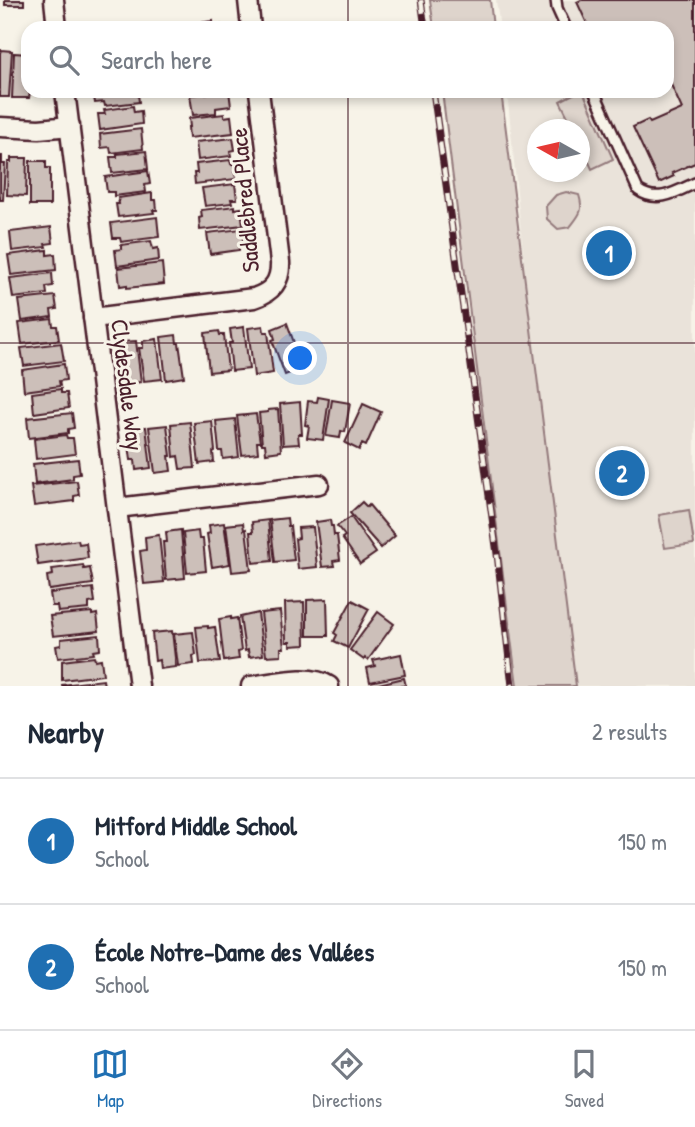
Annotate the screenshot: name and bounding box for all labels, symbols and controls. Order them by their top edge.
search box [21,21,674,98]
icon: search [45,41,83,79]
text: Search here [101,42,212,77]
north arrow [527,119,590,182]
street label: Saddlebred Place [222,126,266,274]
pin: 1 [586,227,632,279]
street label: Clydesdale Way [104,317,152,453]
your location [283,341,317,375]
pin: 2 [599,447,645,499]
text: Nearby [28,712,104,752]
text: 2 results [592,716,667,747]
text: Mitford Middle School [95,808,297,843]
text: 1 [47,826,55,857]
text: 150 m [618,826,667,857]
text: School [95,843,149,874]
text: École Notre-Dame des Vallées [95,934,374,969]
text: 2 [46,952,56,983]
text: 150 m [618,952,667,983]
text: School [95,969,149,1000]
tab: Map [91,1045,129,1113]
tab: Directions [312,1045,382,1113]
tab: Saved [565,1045,604,1113]

